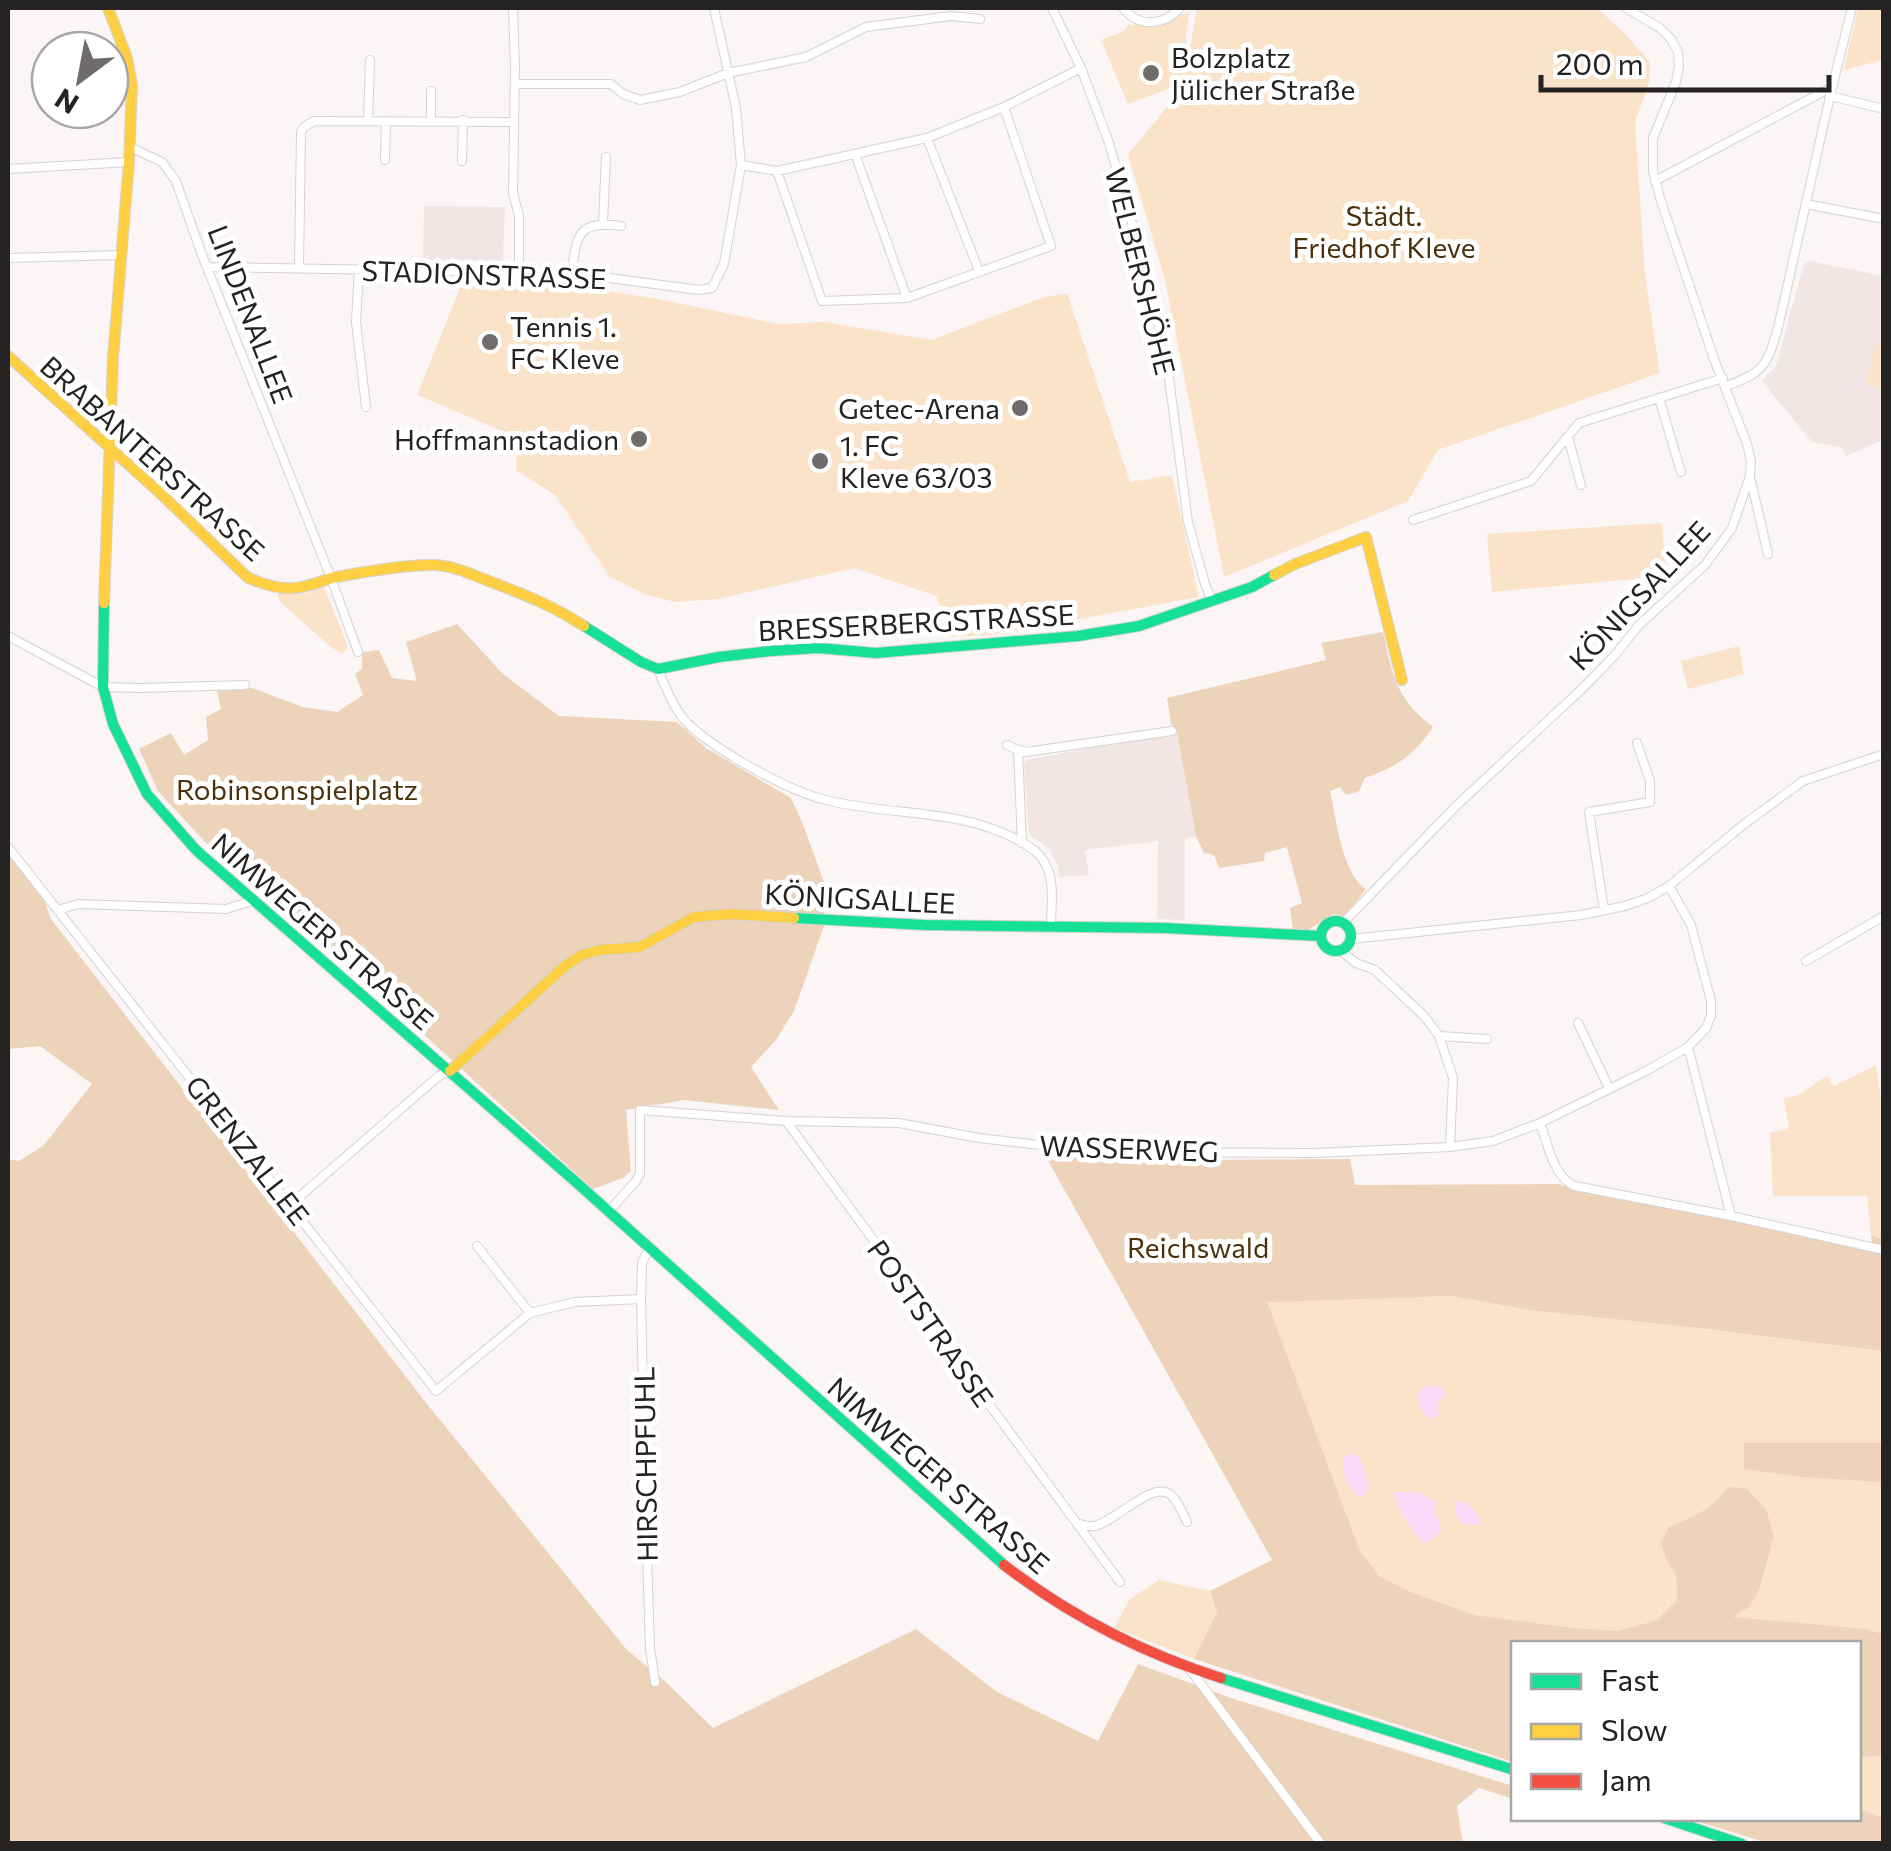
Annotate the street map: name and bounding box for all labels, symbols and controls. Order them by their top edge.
north arrow [30,30,130,130]
scale bar [1541,30,1828,92]
place label: Bolzplatz Jülicher Straße [1171,40,1355,106]
text: 200 m [1556,44,1644,81]
marker: Bolzplatz Jülicher Straße [1140,62,1162,84]
text: N [48,82,84,122]
street label: WELBERSHÖHE [1099,164,1183,378]
park label: Städt. Friedhof Kleve [1293,198,1475,264]
street label: LINDENALLEE [201,220,301,408]
street label: STADIONSTRASSE [361,253,607,295]
place label: Tennis 1. FC Kleve [510,309,620,375]
marker: Tennis 1. FC Kleve [479,331,501,353]
street label: BRABANTERSTRASSE [34,349,272,567]
place label: Getec-Arena [838,391,1000,425]
marker: Getec-Arena [1009,397,1031,419]
place label: Hoffmannstadion [394,422,619,456]
marker: Hoffmannstadion [628,428,650,450]
place label: 1. FC Kleve 63/03 [840,428,993,494]
marker: 1. FC Kleve 63/03 [809,450,831,472]
street label: KÖNIGSALLEE [1561,513,1717,677]
street label: BRESSERBERGSTRASSE [757,597,1075,647]
park label: Robinsonspielplatz [176,772,418,806]
street label: NIMWEGER STRASSE [205,825,441,1037]
street label: KÖNIGSALLEE [764,876,956,920]
street label: GRENZALLEE [179,1068,317,1232]
street label: WASSERWEG [1039,1128,1219,1168]
park label: Reichswald [1127,1230,1269,1264]
street label: POSTSTRASSE [861,1233,1001,1413]
street label: HIRSCHPFUHL [626,1366,664,1562]
street label: NIMWEGER STRASSE [821,1369,1057,1581]
legend [1511,1641,1861,1821]
text: Fast [1601,1660,1659,1697]
text: Slow [1601,1710,1668,1747]
text: Jam [1601,1760,1652,1797]

